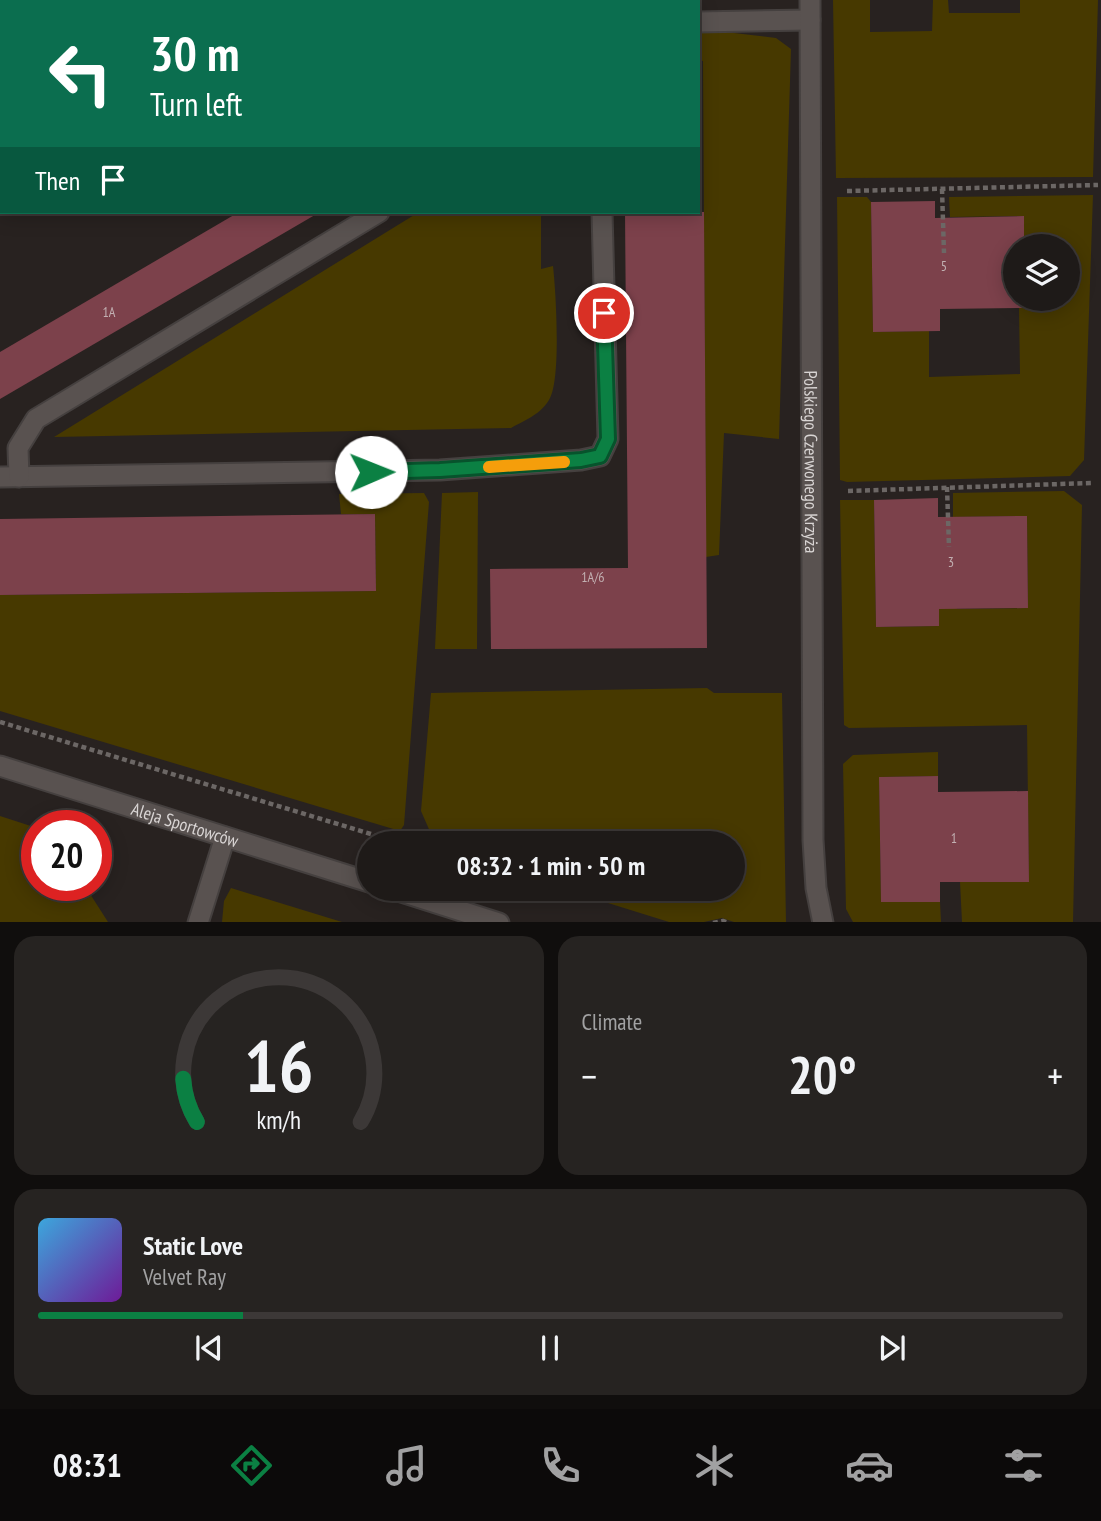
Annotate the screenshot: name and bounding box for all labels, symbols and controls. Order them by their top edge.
text: 30 m [150,21,239,85]
icon: left [35,28,126,119]
text: Turn left [150,83,242,125]
icon: arrive [94,161,132,199]
text: Then [35,164,80,197]
map controls [1003,234,1080,311]
button: layers [1003,234,1080,311]
house number: 5 [941,257,947,275]
pin [574,283,634,343]
icon: arrive [585,294,623,332]
house number: 1A [103,303,116,321]
street label: Polskiego Czerwonego Krzyża [800,371,823,553]
position arrow [334,435,408,509]
house number: 3 [948,553,954,571]
house number: 1A/6 [581,568,605,586]
street label: Aleja Sportowców [129,797,242,852]
speed limit sign: 20 [21,810,112,901]
house number: 1 [951,829,957,847]
text: 08:32 · 1 min · 50 m [457,849,645,882]
text: Climate [582,1007,642,1036]
text: 16 [244,1018,314,1112]
text: 20° [788,1041,857,1108]
text: − [582,1051,597,1100]
text: + [1047,1051,1063,1100]
text: km/h [257,1103,301,1135]
text: Static Love [143,1229,243,1262]
text: Velvet Ray [143,1262,226,1291]
icon: previous [190,1329,228,1367]
icon: pause [531,1329,569,1367]
icon: next [873,1329,911,1367]
icon: directions [227,1441,276,1490]
icon: music [382,1441,431,1490]
icon: phone [536,1441,585,1490]
icon: climate [690,1441,739,1490]
icon: car [845,1441,894,1490]
icon: filters [999,1441,1048,1490]
text: 08:31 [53,1444,122,1486]

